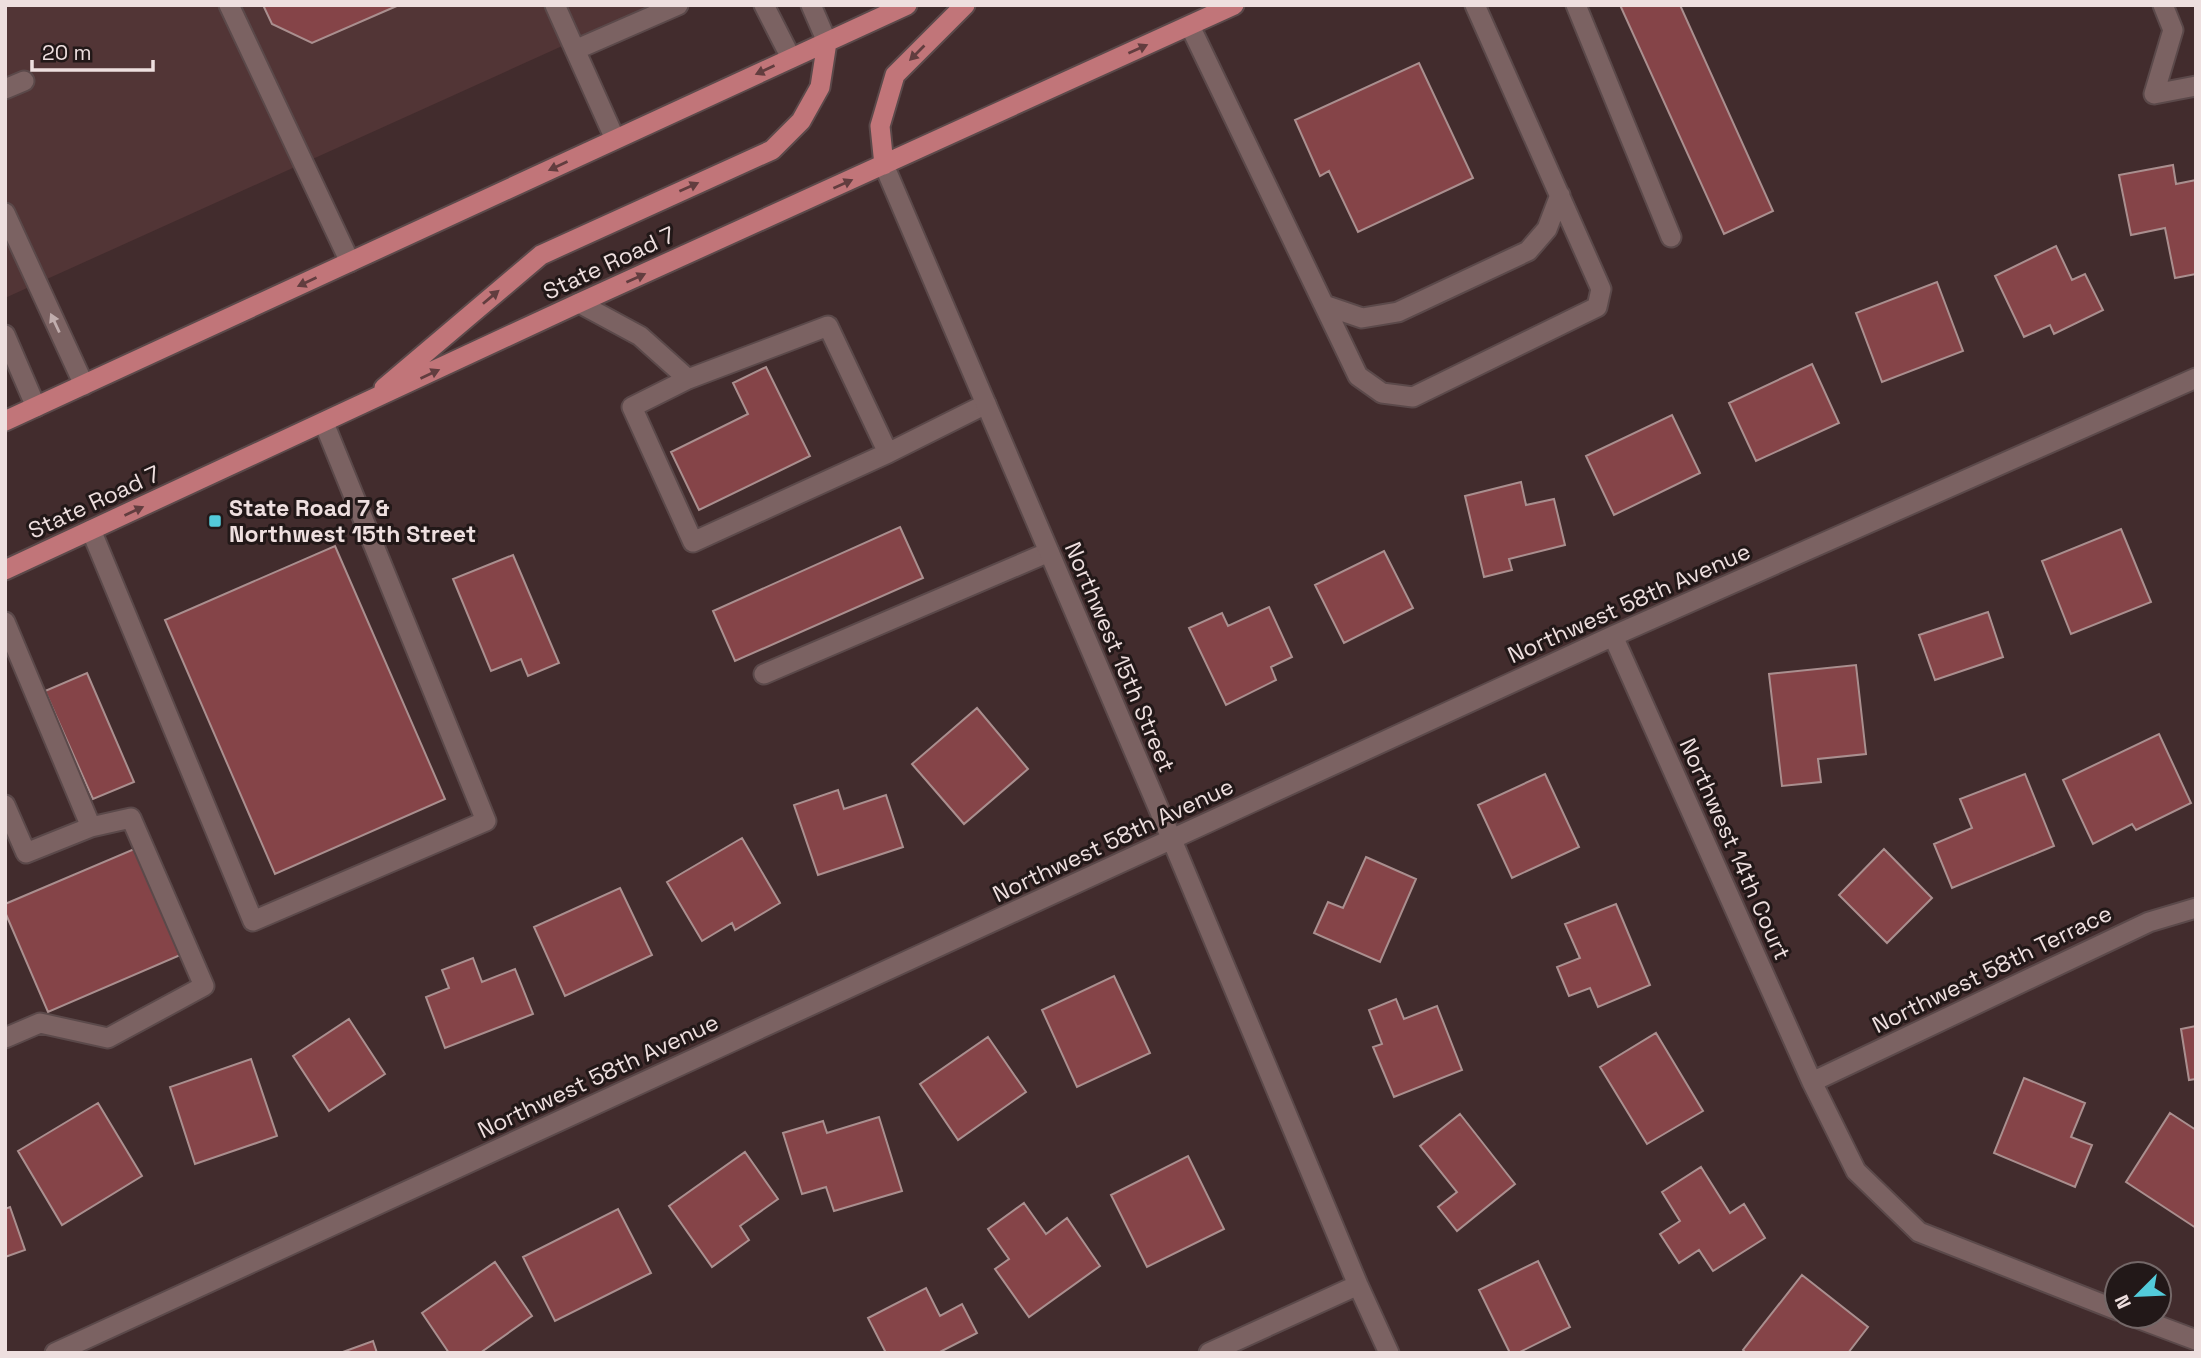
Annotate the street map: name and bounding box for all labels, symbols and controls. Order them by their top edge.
scale bar [32,28,152,72]
text: 20 m [42,39,92,66]
one-way arrow [1128,43,1148,55]
one-way arrow [909,45,926,61]
one-way arrow [755,65,775,76]
one-way arrow [548,160,568,172]
one-way arrow [833,178,853,190]
one-way arrow [679,182,699,193]
street label: State Road 7 [538,219,680,307]
one-way arrow [625,272,646,283]
one-way arrow [297,276,317,288]
one-way arrow [483,290,500,305]
one-way arrow [49,313,61,333]
one-way arrow [419,368,440,379]
street label: State Road 7 [23,458,165,546]
place label: State Road 7 & Northwest 15th Street [229,493,476,549]
one-way arrow [124,505,144,516]
marker: State Road 7 & Northwest 15th Street [207,513,223,529]
street label: Northwest 58th Avenue [1503,536,1755,670]
street label: Northwest 15th Street [1058,537,1182,777]
street label: Northwest 14th Court [1673,733,1797,965]
street label: Northwest 58th Avenue [988,771,1238,909]
street label: Northwest 58th Terrace [1867,898,2117,1040]
street label: Northwest 58th Avenue [473,1007,723,1145]
north arrow [2103,1260,2173,1330]
text: N [2109,1291,2137,1313]

